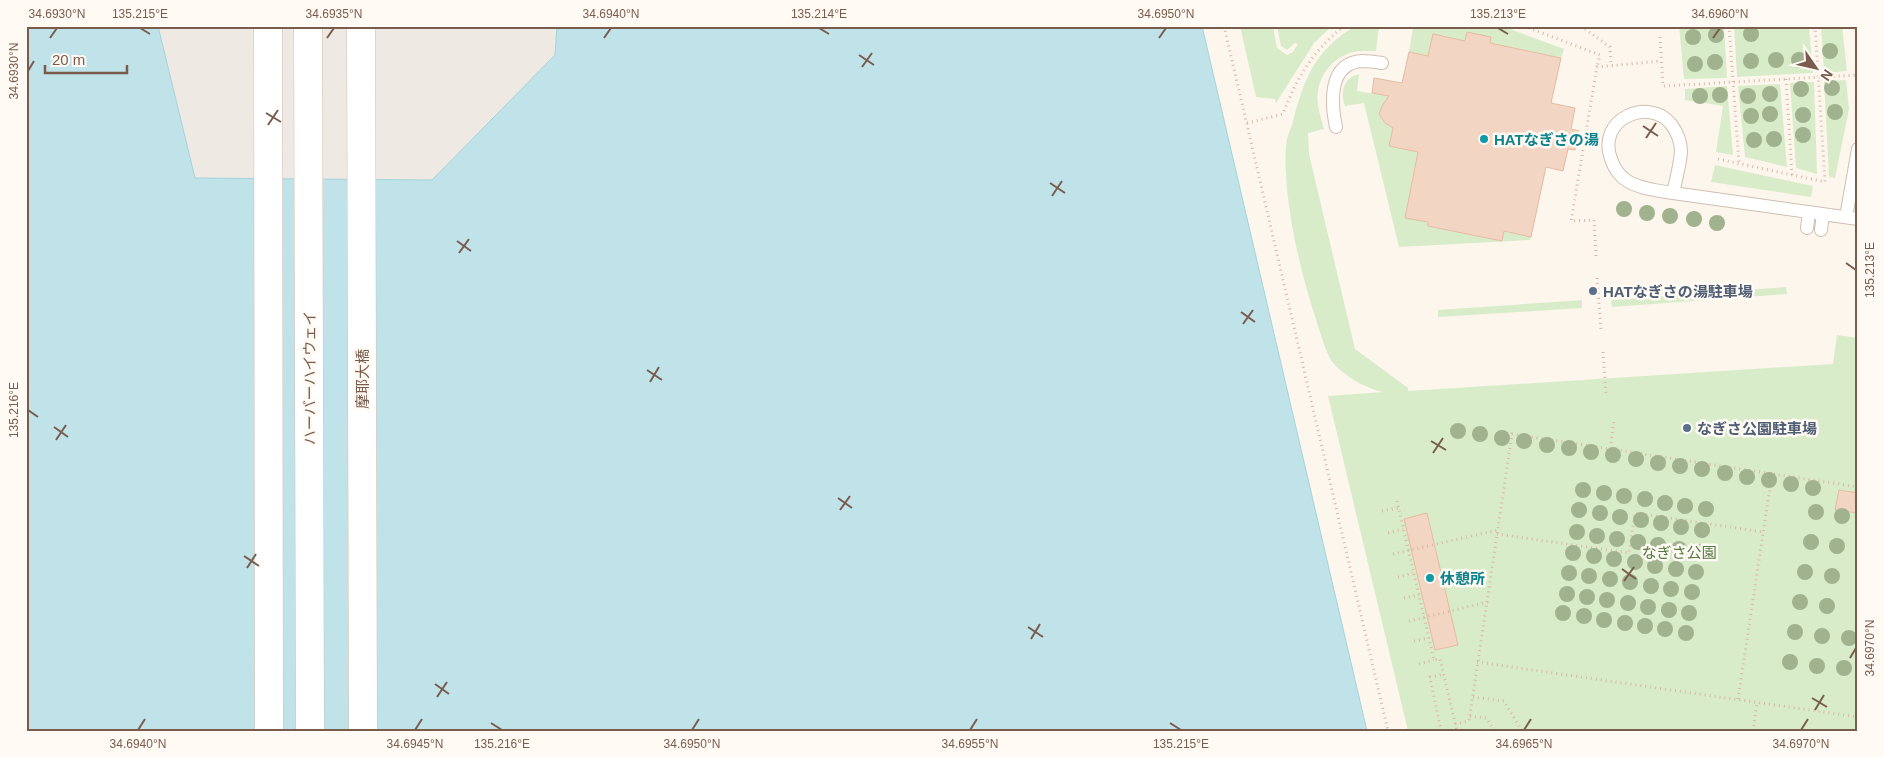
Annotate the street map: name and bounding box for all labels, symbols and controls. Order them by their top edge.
text: 34.6930°N [29,7,85,21]
text: 135.215°E [112,7,168,21]
text: 34.6935°N [306,7,362,21]
text: 34.6940°N [583,7,639,21]
text: 135.214°E [791,7,847,21]
text: 34.6950°N [1138,7,1194,21]
text: 135.213°E [1470,7,1526,21]
text: 34.6960°N [1692,7,1748,21]
scale bar [45,42,128,74]
north arrow [1792,42,1842,92]
text: 34.6930°N [7,43,21,99]
text: 20 m [52,51,85,68]
text: N [1817,67,1836,84]
place label: HATなぎさの湯 [1494,131,1599,148]
marker: HATなぎさの湯 [1478,133,1490,145]
text: 135.213°E [1863,242,1877,298]
place label: HATなぎさの湯駐車場 [1603,283,1753,300]
marker: HATなぎさの湯駐車場 [1587,285,1599,297]
street label: ハーバーハイウェイ [301,311,318,445]
street label: 摩耶大橋 [354,349,371,409]
text: 135.216°E [7,382,21,438]
place label: なぎさ公園駐車場 [1697,420,1817,437]
marker: なぎさ公園駐車場 [1681,422,1693,434]
park label: なぎさ公園 [1641,544,1717,561]
place label: 休憩所 [1440,570,1485,587]
marker: 休憩所 [1424,572,1436,584]
text: 34.6970°N [1863,620,1877,676]
text: 34.6940°N [110,737,166,751]
text: 34.6945°N [387,737,443,751]
text: 135.216°E [474,737,530,751]
text: 34.6950°N [664,737,720,751]
text: 34.6955°N [942,737,998,751]
text: 135.215°E [1153,737,1209,751]
text: 34.6965°N [1496,737,1552,751]
text: 34.6970°N [1773,737,1829,751]

